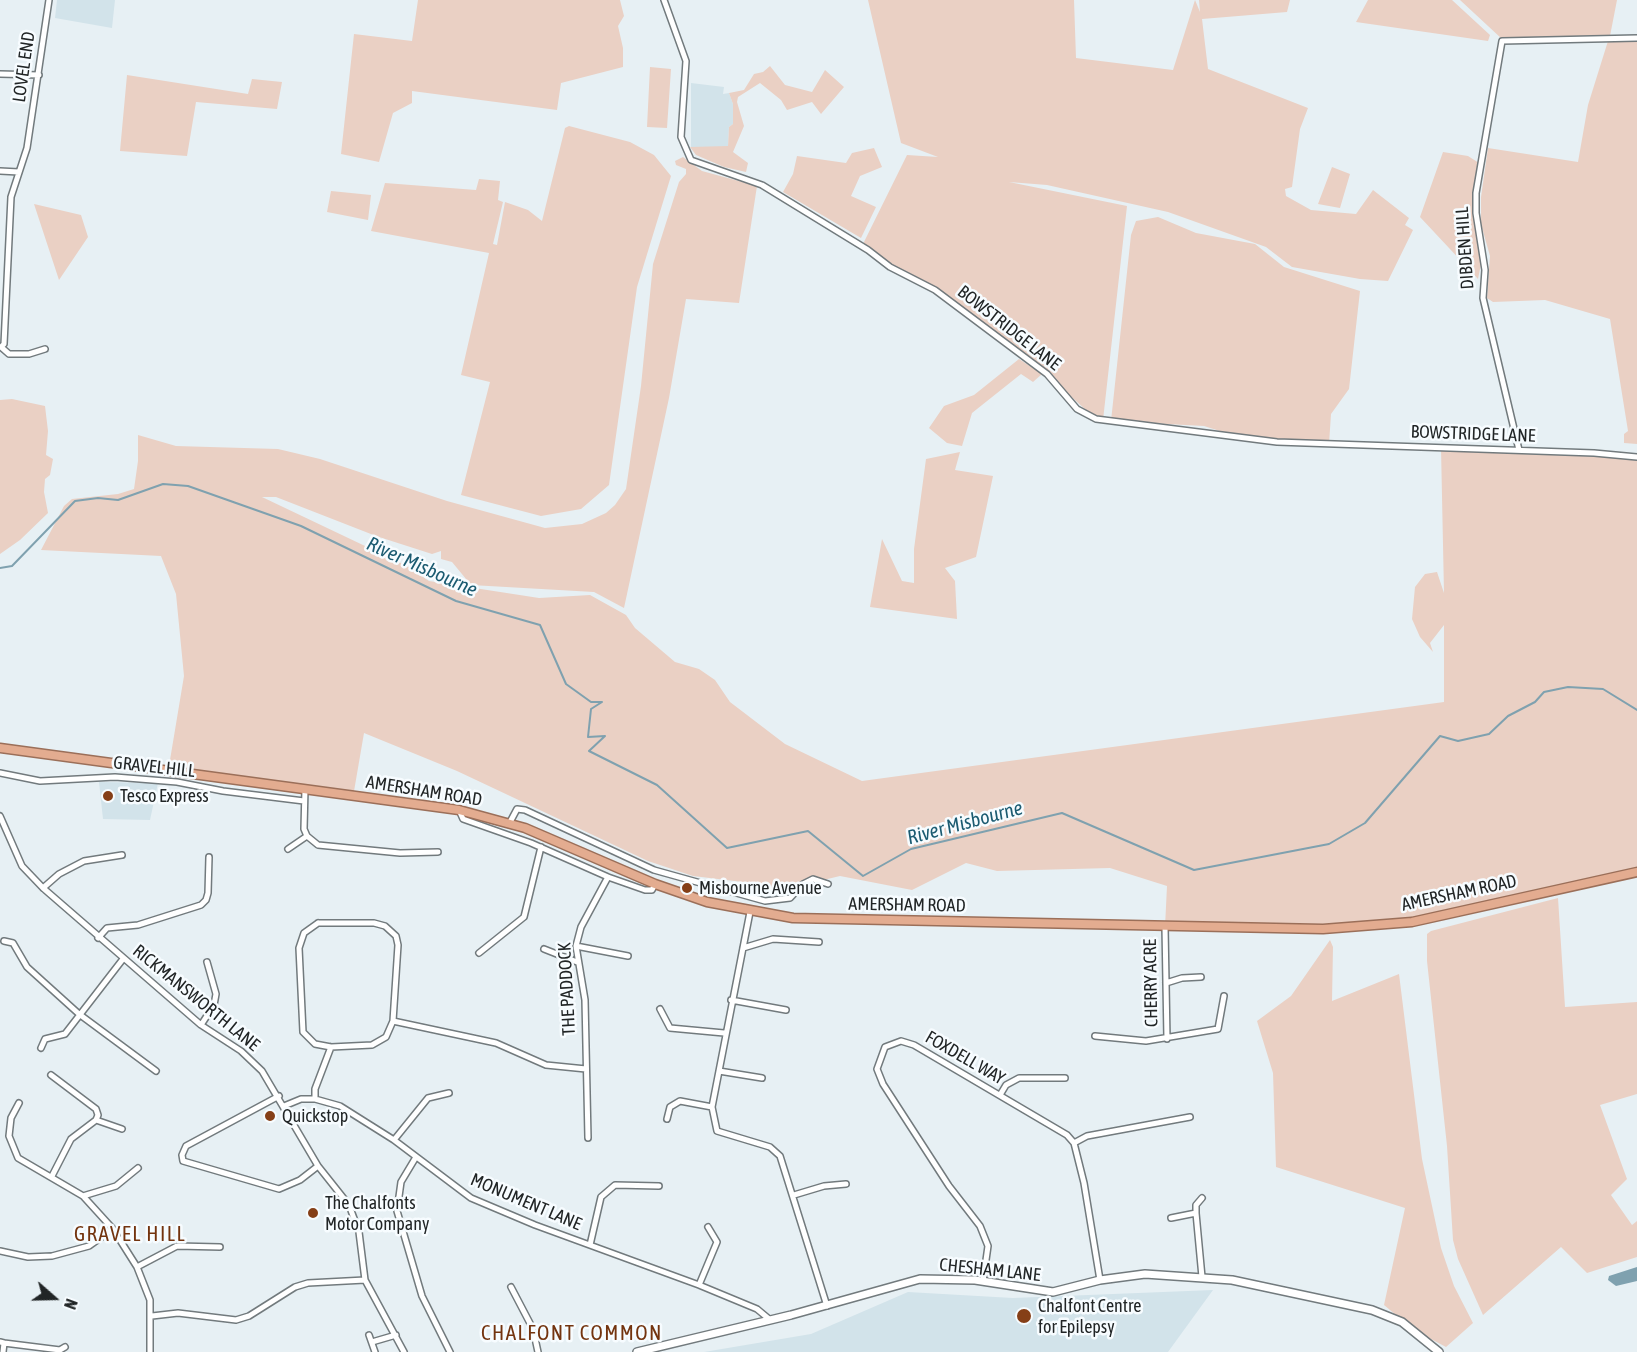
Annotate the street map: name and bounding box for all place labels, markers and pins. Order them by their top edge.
place label: Tesco Express [120,785,209,807]
marker: Tesco Express [101,789,115,803]
place label: Misbourne Avenue [699,877,822,899]
marker: Misbourne Avenue [680,881,694,895]
place label: Quickstop [282,1105,348,1127]
marker: Quickstop [263,1109,277,1123]
place label: The Chalfonts Motor Company [325,1192,429,1234]
marker: The Chalfonts Motor Company [306,1206,320,1220]
place label: Chalfont Centre for Epilepsy [1038,1295,1141,1338]
marker: Chalfont Centre for Epilepsy [1015,1307,1033,1325]

